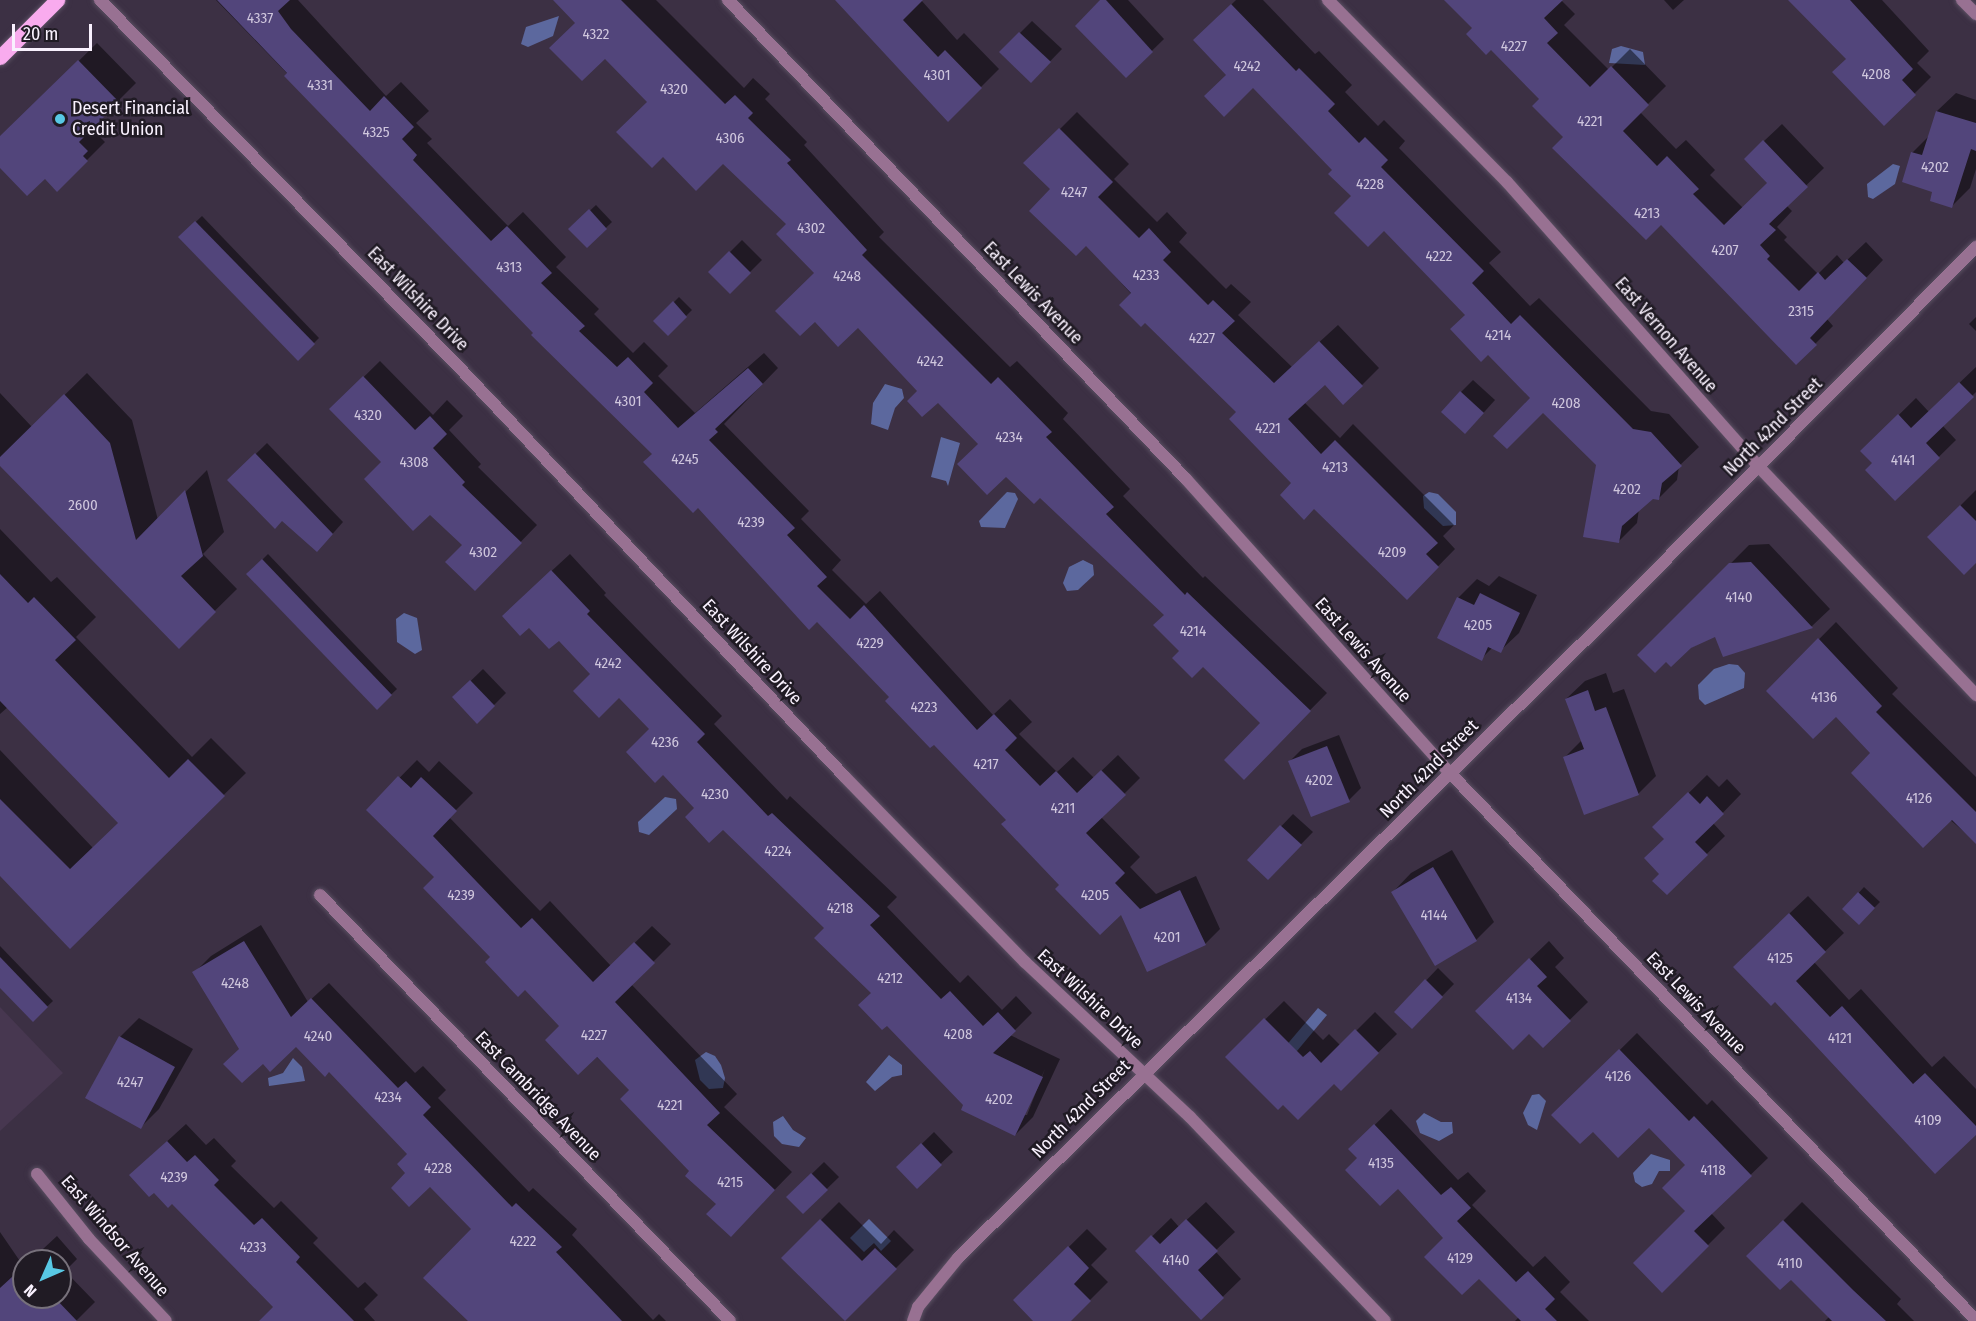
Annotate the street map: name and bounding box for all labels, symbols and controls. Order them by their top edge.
house number: 4337 [247,10,273,28]
scale bar [15,12,94,50]
text: 20 m [23,23,58,45]
house number: 4322 [583,26,609,44]
house number: 4227 [1501,38,1527,56]
house number: 4242 [1233,58,1261,76]
house number: 4208 [1862,66,1890,84]
house number: 4301 [923,67,951,85]
house number: 4331 [307,77,333,95]
house number: 4320 [660,81,688,99]
place label: Desert Financial Credit Union [72,98,190,140]
marker: Desert Financial Credit Union [53,112,67,126]
house number: 4221 [1577,113,1603,131]
house number: 4325 [362,124,390,142]
house number: 4306 [715,130,745,148]
house number: 4202 [1921,159,1949,177]
house number: 4228 [1356,176,1384,194]
house number: 4247 [1061,184,1087,202]
house number: 4213 [1634,205,1660,223]
house number: 4302 [797,220,825,238]
street label: East Lewis Avenue [979,237,1087,349]
house number: 4207 [1711,242,1739,260]
street label: East Wilshire Drive [363,243,473,355]
house number: 4222 [1426,248,1452,266]
house number: 4313 [496,259,522,277]
house number: 4233 [1132,267,1160,285]
house number: 4248 [833,268,861,286]
street label: East Vernon Avenue [1610,273,1722,397]
house number: 2315 [1788,303,1814,321]
house number: 4214 [1485,327,1511,345]
house number: 4227 [1189,330,1215,348]
house number: 4242 [916,353,944,371]
street label: North 42nd Street [1719,373,1827,481]
house number: 4301 [614,393,642,411]
house number: 4208 [1552,395,1580,413]
house number: 4320 [354,407,382,425]
house number: 4221 [1255,420,1281,438]
house number: 4234 [995,429,1023,447]
house number: 4245 [671,451,699,469]
house number: 4141 [1891,452,1915,470]
house number: 4308 [399,454,429,472]
house number: 4213 [1322,459,1348,477]
house number: 4202 [1613,481,1641,499]
house number: 2600 [68,497,98,515]
house number: 4239 [737,514,765,532]
house number: 4302 [469,544,497,562]
house number: 4209 [1378,544,1406,562]
house number: 4140 [1725,589,1753,607]
street label: East Lewis Avenue [1310,593,1416,707]
street label: East Wilshire Drive [698,595,806,709]
house number: 4205 [1464,617,1492,635]
house number: 4214 [1180,623,1206,641]
house number: 4229 [856,635,884,653]
house number: 4242 [594,655,622,673]
house number: 4136 [1811,689,1837,707]
house number: 4223 [910,699,938,717]
street label: North 42nd Street [1375,715,1483,823]
house number: 4236 [651,734,679,752]
house number: 4217 [973,756,999,774]
house number: 4202 [1305,772,1333,790]
house number: 4230 [701,786,729,804]
house number: 4126 [1906,790,1932,808]
house number: 4211 [1051,800,1075,818]
house number: 4224 [764,843,792,861]
house number: 4239 [447,887,475,905]
house number: 4205 [1081,887,1109,905]
house number: 4218 [827,900,853,918]
house number: 4144 [1421,907,1447,925]
house number: 4201 [1154,929,1180,947]
street label: East Wilshire Drive [1033,945,1147,1053]
street label: East Lewis Avenue [1642,947,1750,1059]
house number: 4125 [1767,950,1793,968]
house number: 4212 [877,970,903,988]
house number: 4248 [221,975,249,993]
house number: 4134 [1506,990,1532,1008]
house number: 4208 [944,1026,972,1044]
street label: East Cambridge Avenue [471,1027,605,1165]
house number: 4227 [581,1027,607,1045]
house number: 4240 [304,1028,332,1046]
house number: 4121 [1828,1030,1852,1048]
street label: North 42nd Street [1027,1055,1135,1163]
house number: 4126 [1605,1068,1631,1086]
house number: 4247 [117,1074,143,1092]
house number: 4234 [374,1089,402,1107]
house number: 4202 [985,1091,1013,1109]
house number: 4221 [657,1097,683,1115]
house number: 4109 [1914,1112,1942,1130]
house number: 4135 [1368,1155,1394,1173]
house number: 4228 [424,1160,452,1178]
house number: 4118 [1700,1162,1726,1180]
house number: 4239 [160,1169,188,1187]
street label: East Windsor Avenue [56,1171,174,1301]
house number: 4215 [717,1174,743,1192]
house number: 4222 [510,1233,536,1251]
house number: 4233 [239,1239,267,1257]
north arrow [12,1249,72,1309]
house number: 4129 [1447,1250,1473,1268]
house number: 4140 [1162,1252,1190,1270]
house number: 4110 [1777,1255,1803,1273]
text: N [20,1281,40,1301]

